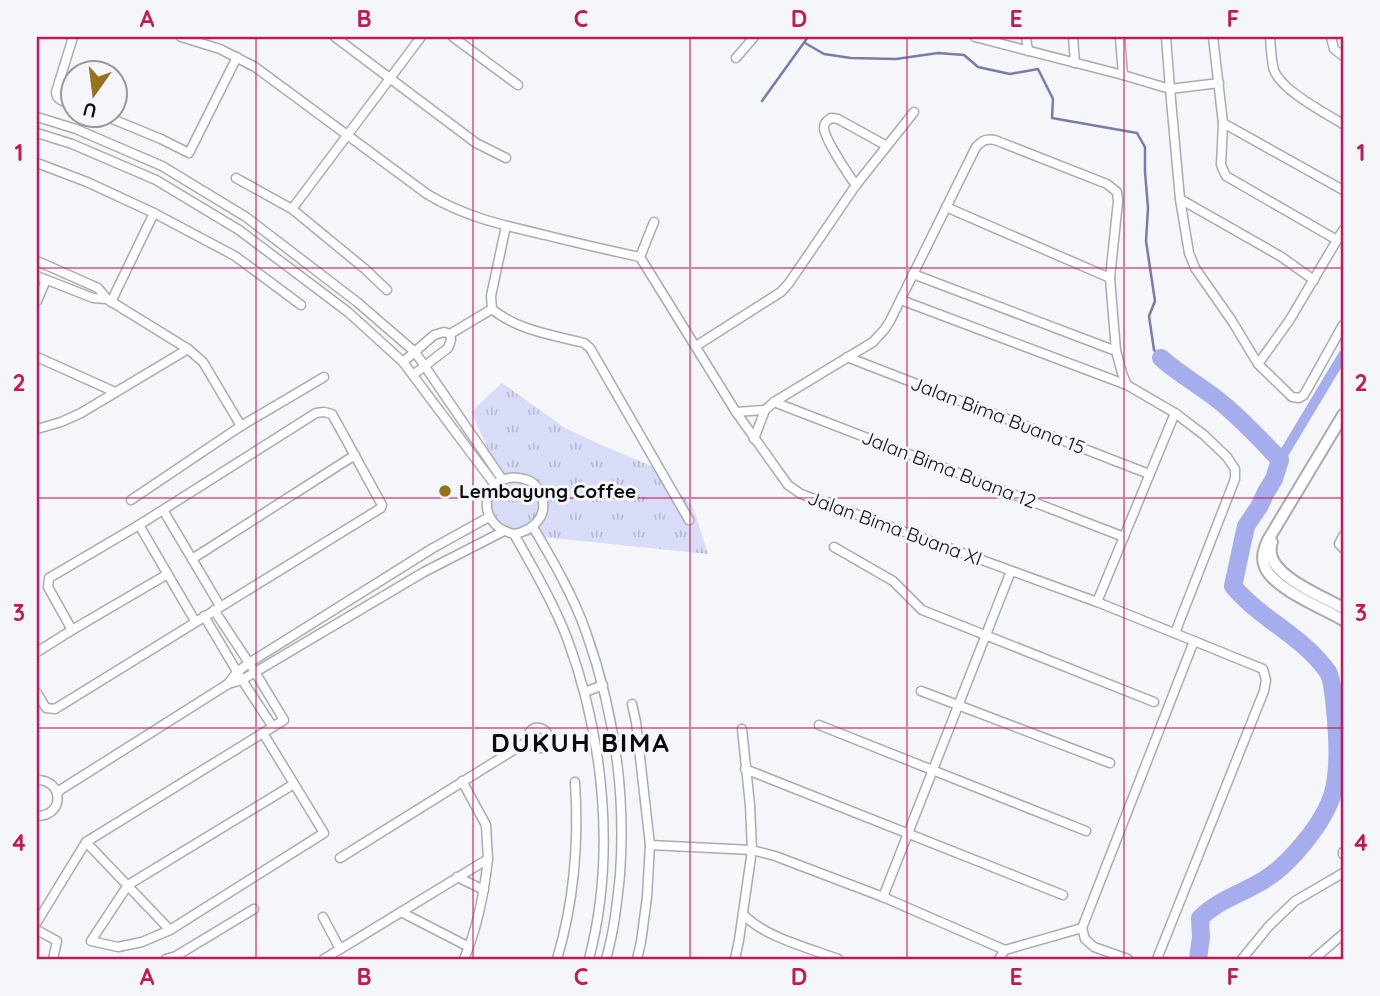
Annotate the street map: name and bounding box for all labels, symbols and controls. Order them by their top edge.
text: A [140,4,155,33]
text: B [356,4,372,33]
text: C [574,4,588,33]
text: D [791,4,807,33]
text: E [1009,4,1023,33]
text: F [1227,4,1239,33]
north arrow [60,60,130,130]
text: U [80,97,99,124]
text: 1 [15,138,23,167]
text: 1 [1357,138,1365,167]
text: 2 [12,368,26,397]
text: 2 [1354,368,1368,397]
street label: Jalan Bima Buana 15 [907,371,1089,459]
street label: Jalan Bima Buana 12 [858,425,1040,513]
place label: Lembayung Coffee [459,479,636,503]
marker: Lembayung Coffee [437,483,453,499]
street label: Jalan Bima Buana XI [805,485,985,571]
text: 3 [13,598,25,627]
text: 3 [1355,598,1367,627]
district label: DUKUH BIMA [491,726,671,759]
text: 4 [12,828,26,857]
text: 4 [1354,828,1368,857]
text: A [140,962,155,991]
text: B [356,962,372,991]
text: C [574,962,588,991]
text: D [791,962,807,991]
text: E [1009,962,1023,991]
text: F [1227,962,1239,991]

